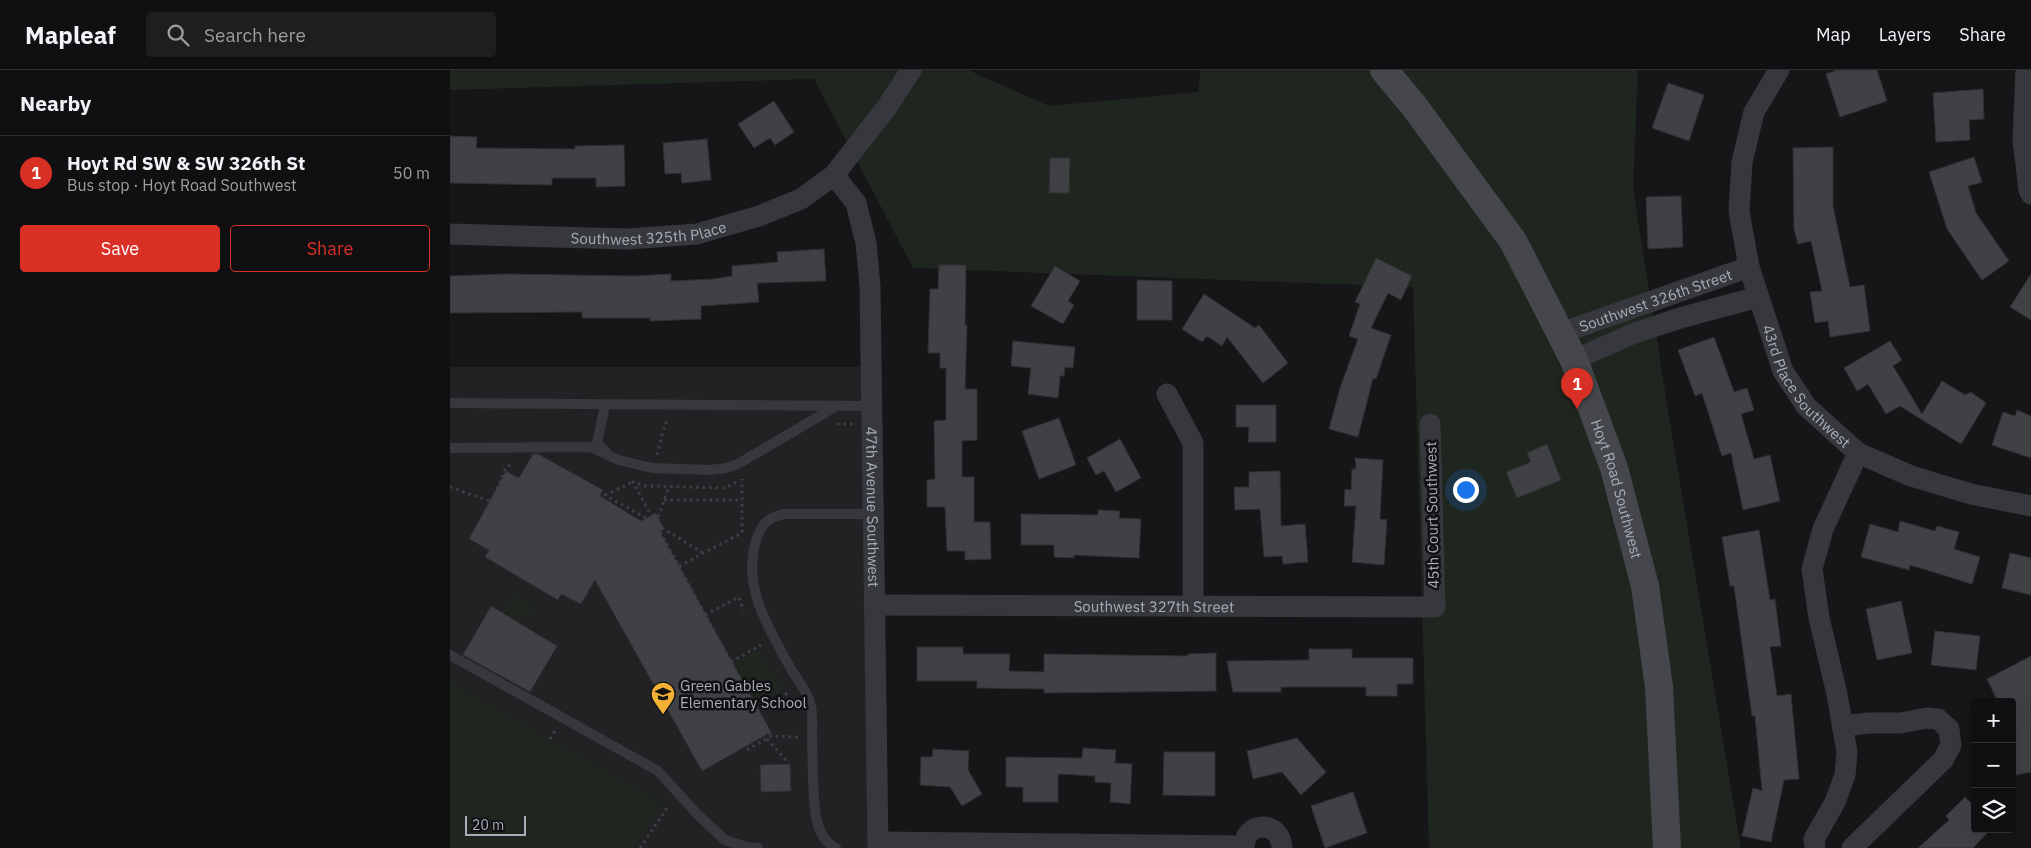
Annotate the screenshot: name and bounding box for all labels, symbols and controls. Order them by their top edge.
search box [146,12,496,57]
text: Mapleaf [25,19,116,51]
icon: search [164,21,192,49]
text: Search here [204,23,306,47]
text: Map [1816,23,1851,46]
text: Layers [1879,23,1931,46]
text: Share [1959,23,2006,46]
text: Nearby [20,89,91,117]
text: Hoyt Rd SW & SW 326th St [67,151,305,175]
text: 1 [31,163,41,183]
text: 50 m [393,163,430,183]
text: Bus stop · Hoyt Road Southwest [67,175,297,195]
street label: Southwest 325th Place [570,217,728,249]
button: Save [20,225,220,272]
button: Share [230,225,430,272]
street label: Southwest 326th Street [1576,264,1734,335]
street label: 43rd Place Southwest [1759,322,1855,451]
pin: 1 [1561,368,1593,409]
street label: Hoyt Road Southwest [1587,416,1647,561]
street label: 47th Avenue Southwest [863,427,884,587]
street label: 45th Court Southwest [1421,441,1443,589]
your location [1453,477,1479,503]
street label: Southwest 327th Street [1074,596,1234,616]
place label: Green Gables Elementary School [680,676,807,712]
school or university icon: Green Gables Elementary School [650,681,676,715]
map controls [1971,698,2016,833]
button: + [1971,698,2016,743]
button: − [1971,743,2016,788]
button: layers [1971,788,2016,833]
scale bar [465,813,526,836]
text: 20 m [472,816,504,834]

